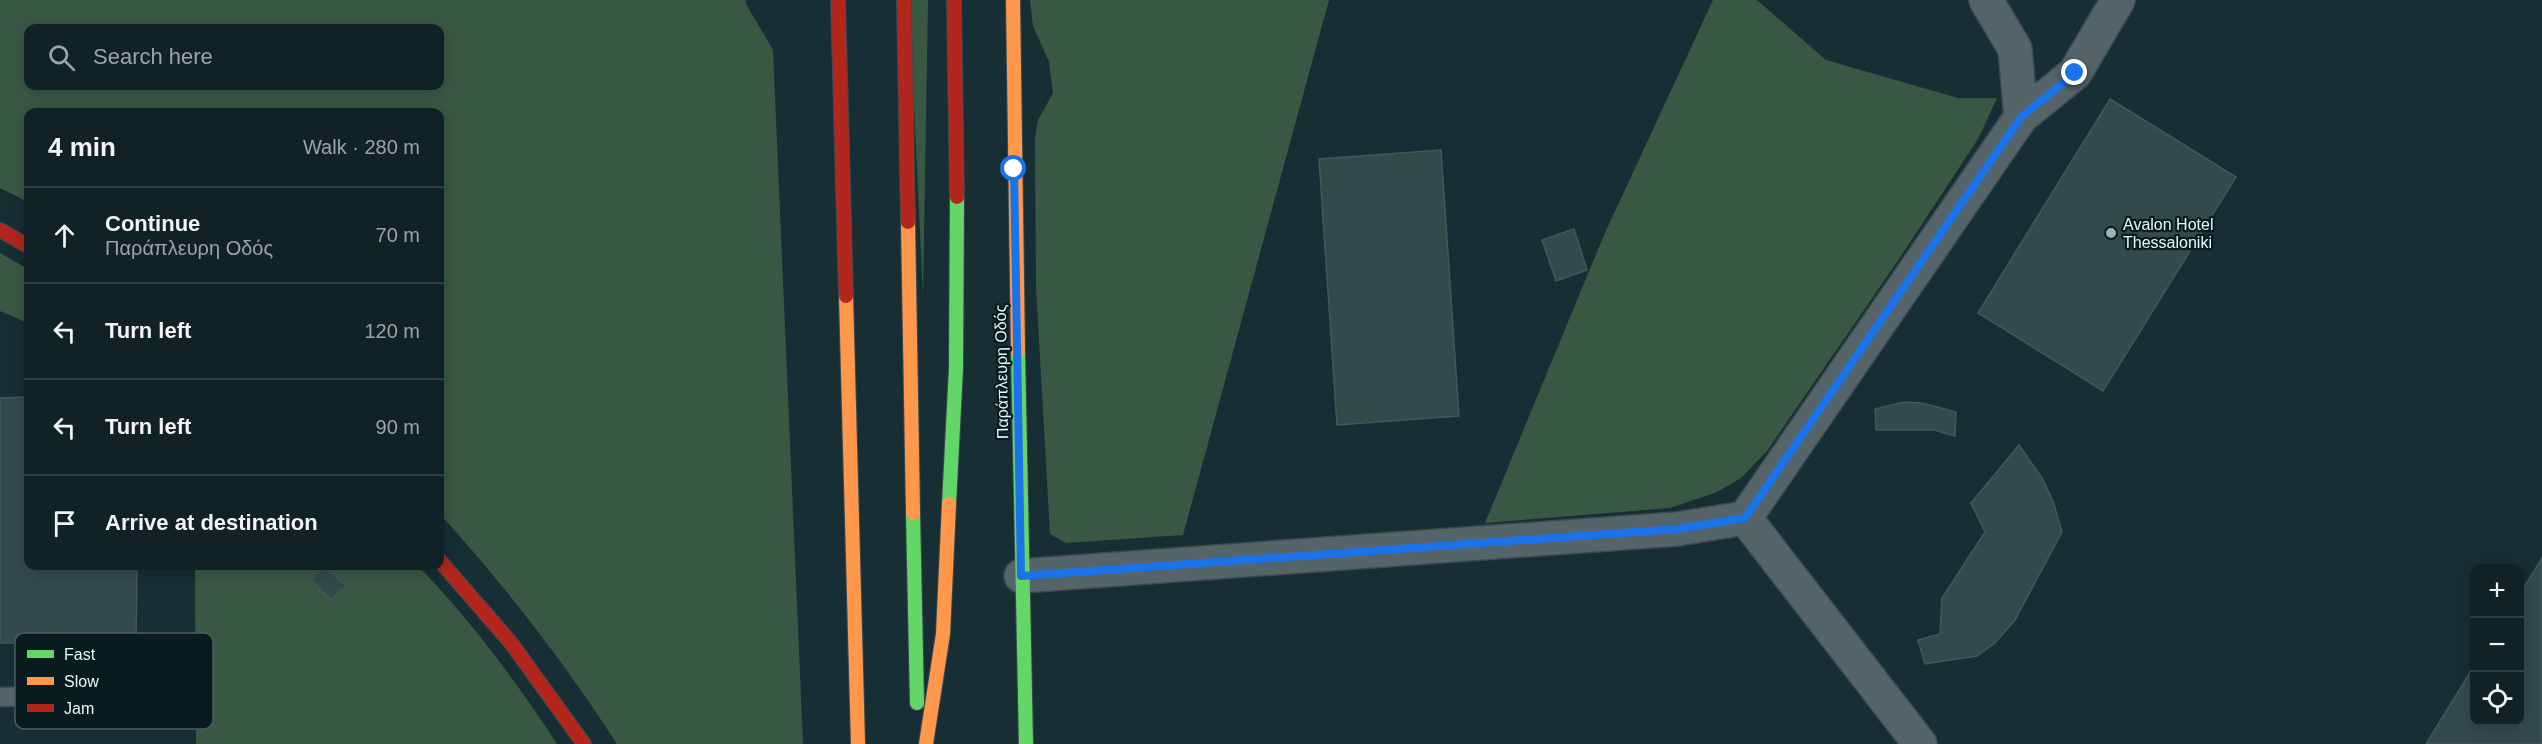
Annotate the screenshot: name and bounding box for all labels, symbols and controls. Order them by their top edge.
search box [24,24,444,90]
icon: search [45,41,78,74]
text: Search here [93,44,213,69]
route end [2061,59,2087,85]
text: 4 min [48,132,116,162]
text: Walk · 280 m [303,136,420,158]
route start [1000,155,1026,181]
text: Continue [105,211,200,236]
place label: Avalon Hotel Thessaloniki [2123,216,2213,251]
icon: ahead [48,219,81,252]
text: 70 m [376,224,420,246]
marker: Avalon Hotel Thessaloniki [2104,226,2118,240]
text: Παράπλευρη Οδός [105,237,273,259]
street label: Παράπλευρη Οδός [992,304,1011,439]
icon: left [48,315,81,348]
text: Turn left [105,318,191,343]
text: 120 m [364,320,420,342]
icon: left [48,411,81,444]
text: Turn left [105,414,191,439]
text: 90 m [376,416,420,438]
icon: arrive [48,507,81,540]
text: Arrive at destination [105,510,318,535]
map controls [2470,564,2524,726]
button: + [2470,564,2524,618]
button: − [2470,618,2524,672]
legend [15,633,213,729]
text: Fast [64,646,96,663]
button: locate [2470,672,2524,726]
text: Slow [64,673,99,690]
text: Jam [64,700,94,717]

